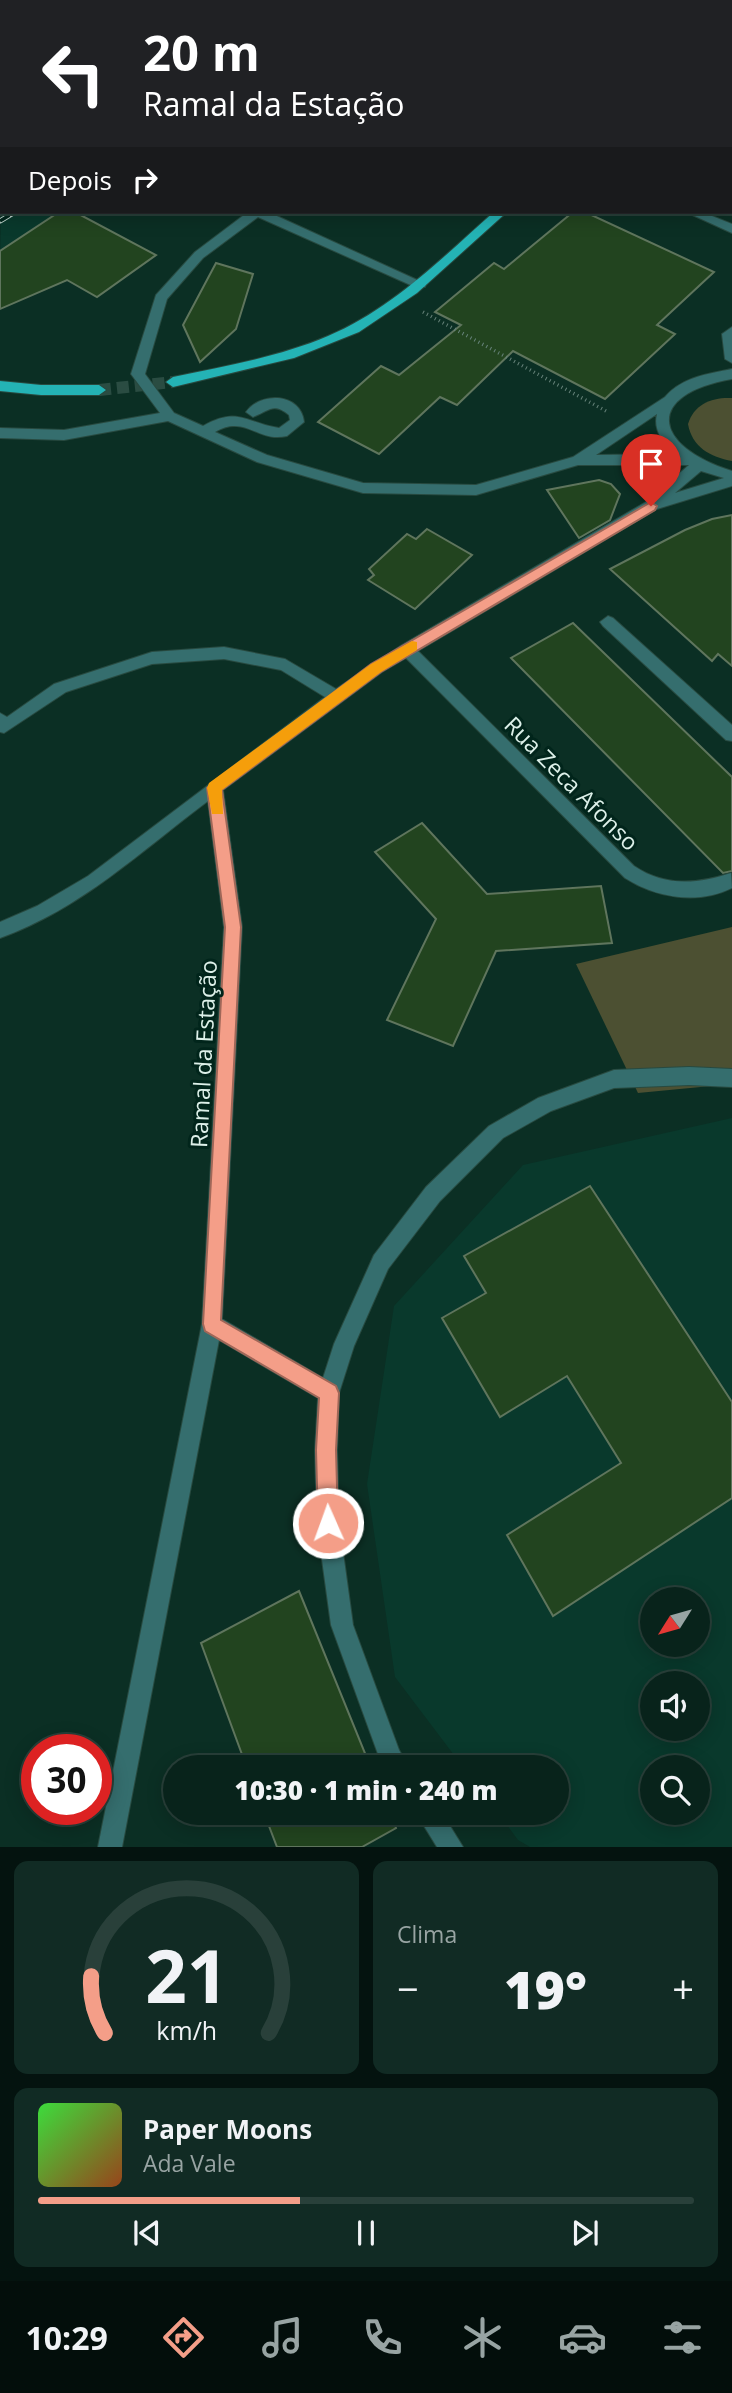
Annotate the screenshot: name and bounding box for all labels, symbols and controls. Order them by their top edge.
text: 20 m [143,19,260,85]
icon: left [28,28,119,119]
text: Ramal da Estação [143,82,405,125]
icon: right [126,161,164,199]
text: Depois [28,162,112,198]
pin [621,434,681,506]
icon: arrive [632,445,670,483]
street label: Rua Zeca Afonso [498,709,646,857]
street label: Ramal da Estação [182,959,224,1149]
position arrow [291,1486,365,1560]
north arrow [640,1587,710,1657]
map controls [640,1587,710,1825]
button: sound [640,1671,710,1741]
speed limit sign: 30 [21,1734,112,1825]
button: search [640,1755,710,1825]
text: 10:30 · 1 min · 240 m [235,1772,497,1808]
text: Clima [397,1918,457,1950]
text: 21 [145,1926,228,2025]
text: 19° [504,1953,587,2024]
text: − [397,1962,419,2014]
text: + [672,1962,694,2014]
text: km/h [156,2013,217,2047]
text: Paper Moons [143,2111,312,2147]
text: Ada Vale [143,2147,236,2179]
icon: previous [128,2214,166,2252]
icon: pause [347,2214,385,2252]
icon: next [566,2214,604,2252]
icon: directions [159,2313,208,2362]
icon: music [258,2313,307,2362]
icon: phone [358,2313,407,2362]
icon: climate [458,2313,507,2362]
icon: car [558,2313,607,2362]
icon: filters [658,2313,707,2362]
text: 10:29 [25,2316,108,2359]

